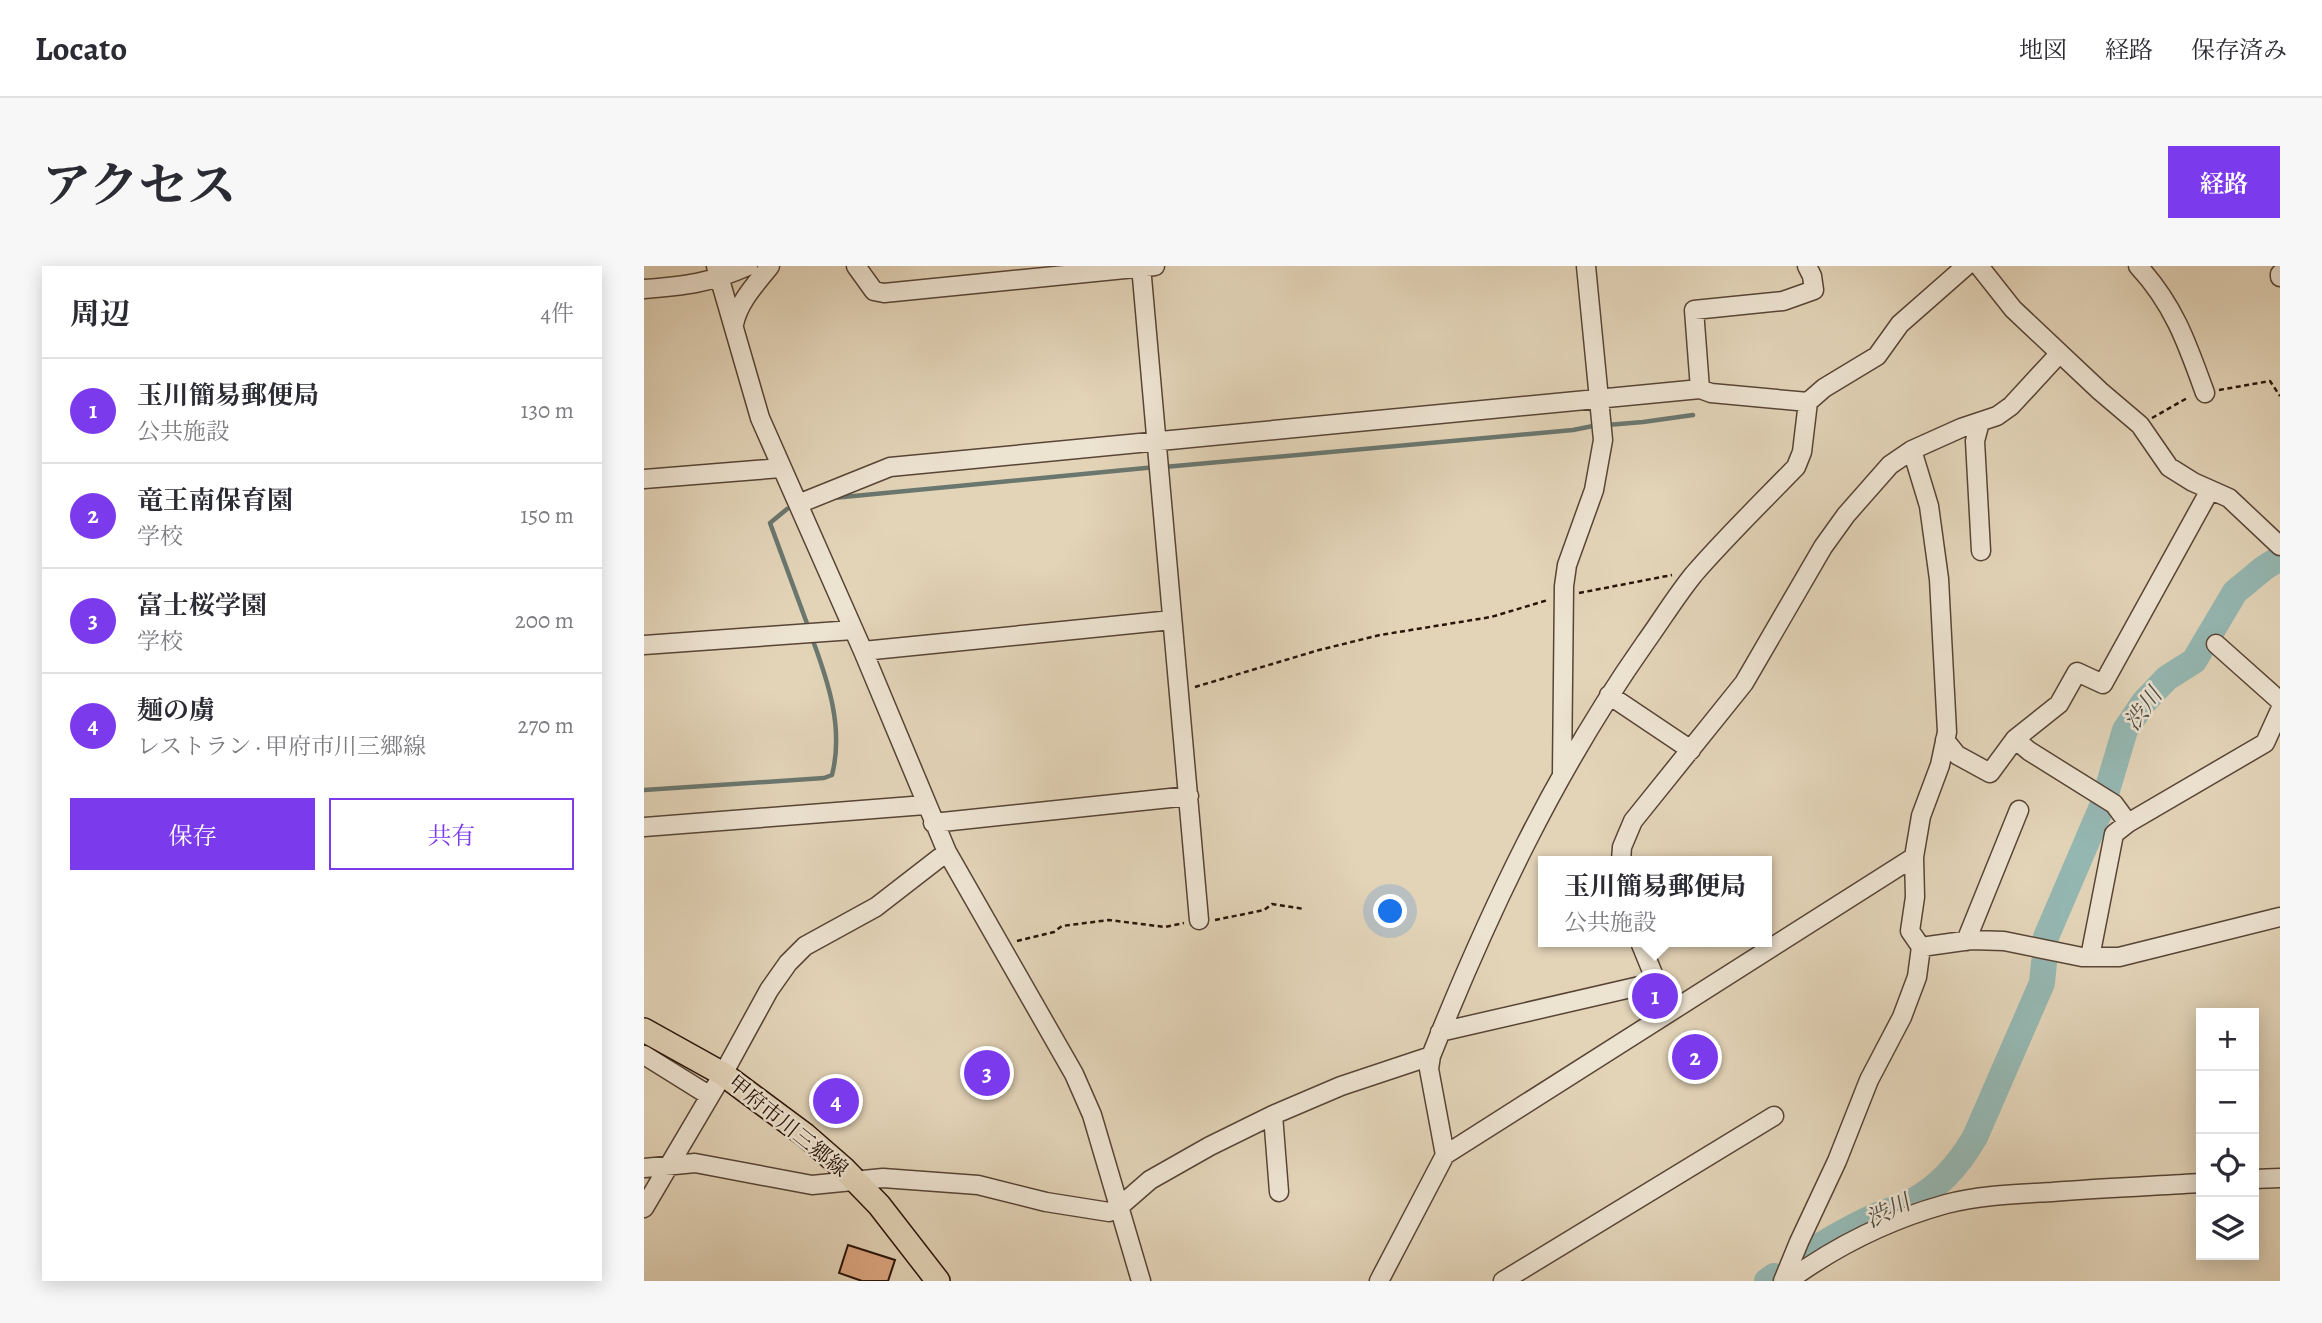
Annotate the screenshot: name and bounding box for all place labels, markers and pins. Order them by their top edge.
pin: 1 [1632,970,1678,1022]
pin: 2 [1672,1031,1718,1083]
pin: 3 [964,1047,1010,1099]
pin: 4 [813,1075,859,1127]

